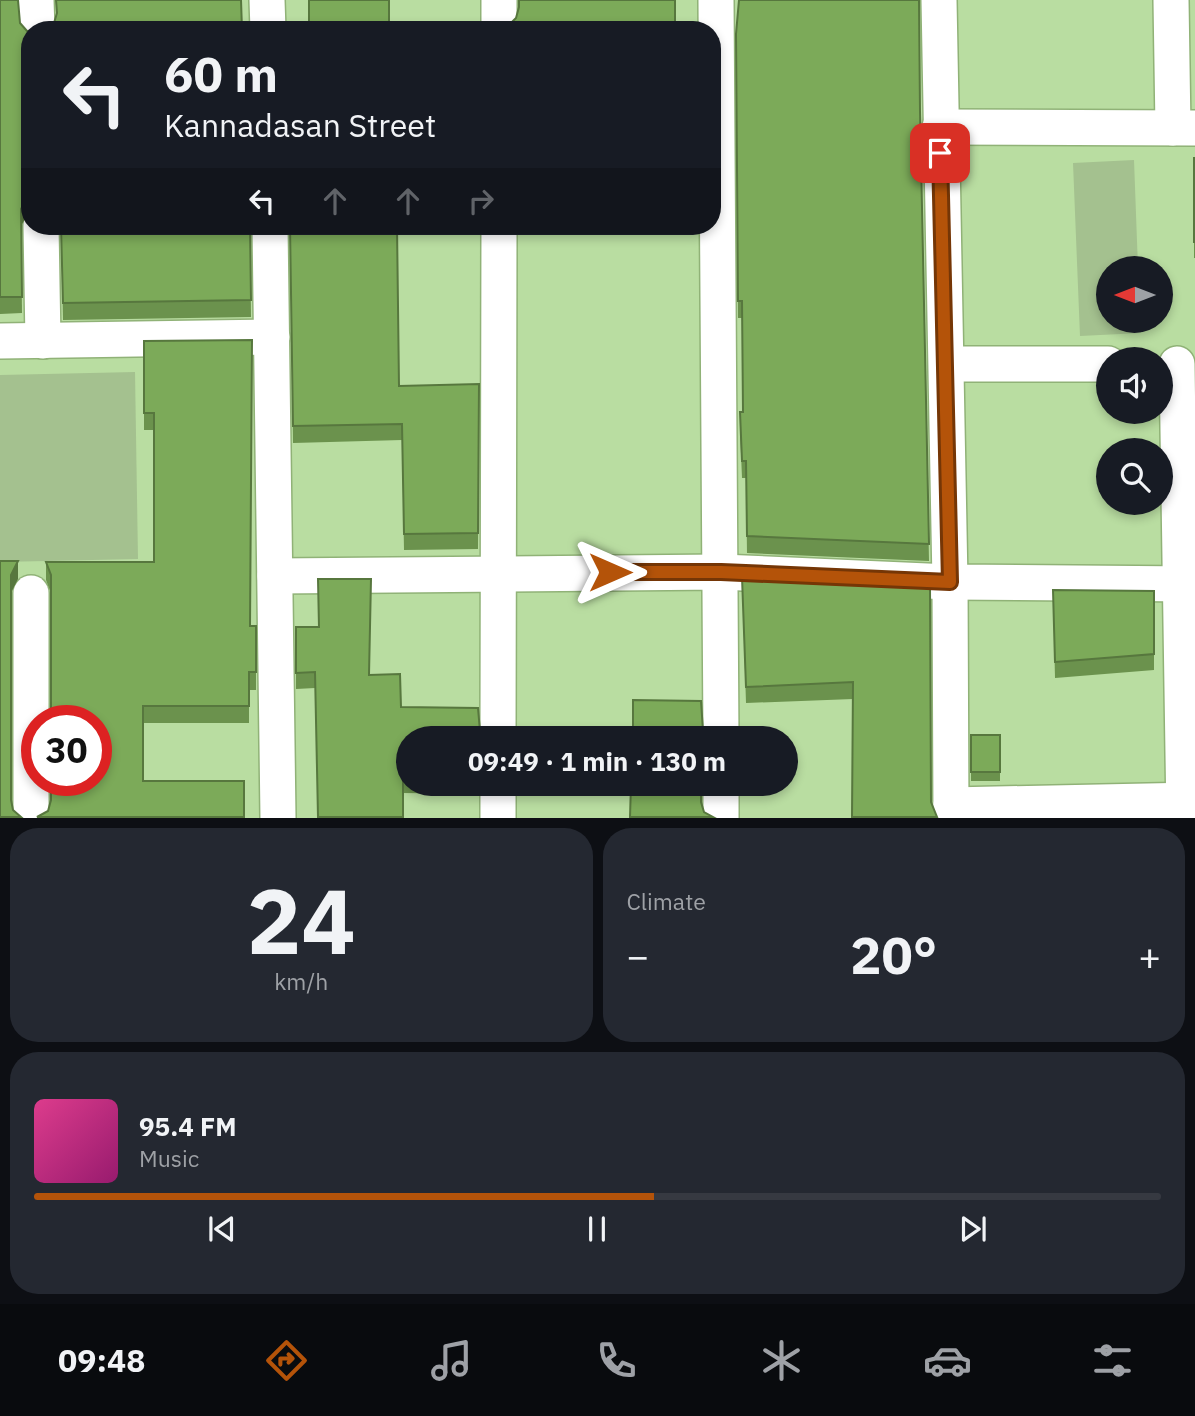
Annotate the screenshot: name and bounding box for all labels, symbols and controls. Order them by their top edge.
text: 60 m [164,42,278,105]
icon: left [49,49,140,140]
text: Kannadasan Street [164,104,436,146]
pin [910,123,970,183]
icon: arrive [921,134,959,172]
icon: left [243,182,281,220]
icon: ahead [316,182,354,220]
icon: ahead [389,182,427,220]
icon: right [462,182,500,220]
north arrow [1096,256,1172,332]
map controls [1096,256,1173,515]
button: sound [1096,347,1173,424]
button: search [1096,438,1173,515]
position arrow [573,535,647,609]
speed limit sign: 30 [21,705,112,796]
text: 09:49 · 1 min · 130 m [468,744,726,778]
text: 24 [247,861,356,979]
text: Climate [627,886,706,916]
text: 20° [850,921,937,988]
text: − [627,931,649,980]
text: + [1138,931,1161,980]
text: km/h [274,966,328,996]
text: 95.4 FM [139,1109,237,1143]
text: Music [139,1143,199,1173]
icon: previous [203,1210,241,1248]
icon: pause [578,1210,616,1248]
icon: next [954,1210,992,1248]
icon: directions [262,1336,311,1385]
icon: music [427,1336,476,1385]
icon: phone [592,1336,641,1385]
icon: climate [757,1336,806,1385]
icon: car [923,1336,972,1385]
icon: filters [1088,1336,1137,1385]
text: 09:48 [58,1339,145,1381]

